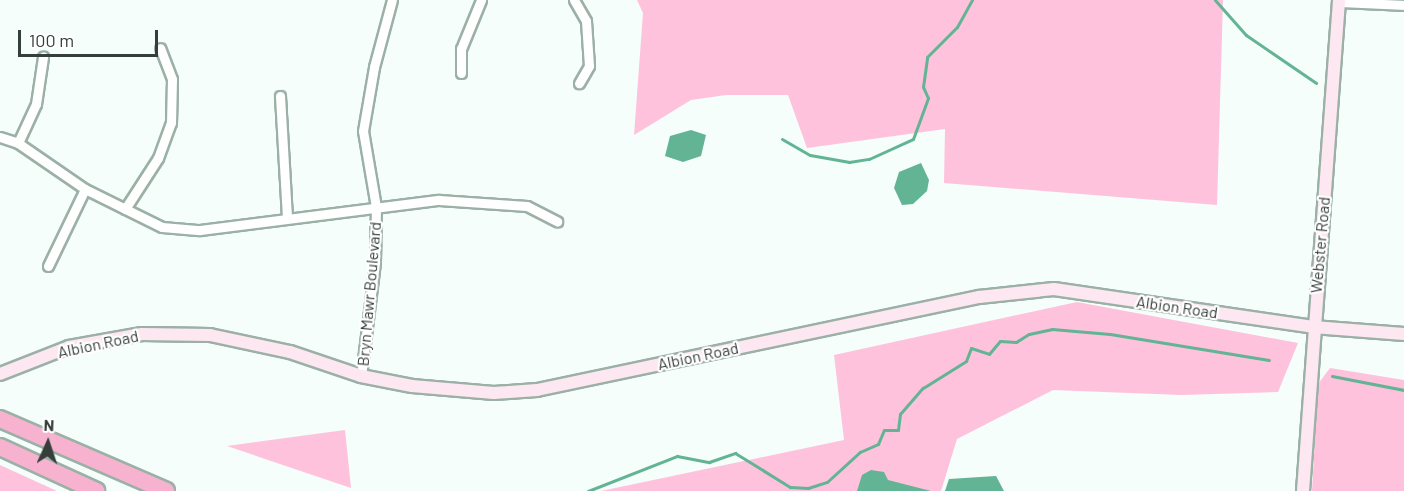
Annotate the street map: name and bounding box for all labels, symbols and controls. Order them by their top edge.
scale bar [21,18,160,56]
text: 100 m [29,29,74,51]
street label: Webster Road [1306,196,1334,294]
street label: Bryn Mawr Boulevard [353,221,385,367]
street label: Albion Road [1135,292,1219,322]
street label: Albion Road [56,326,140,362]
street label: Albion Road [656,338,740,374]
north arrow [18,413,78,473]
text: N [43,415,55,434]

